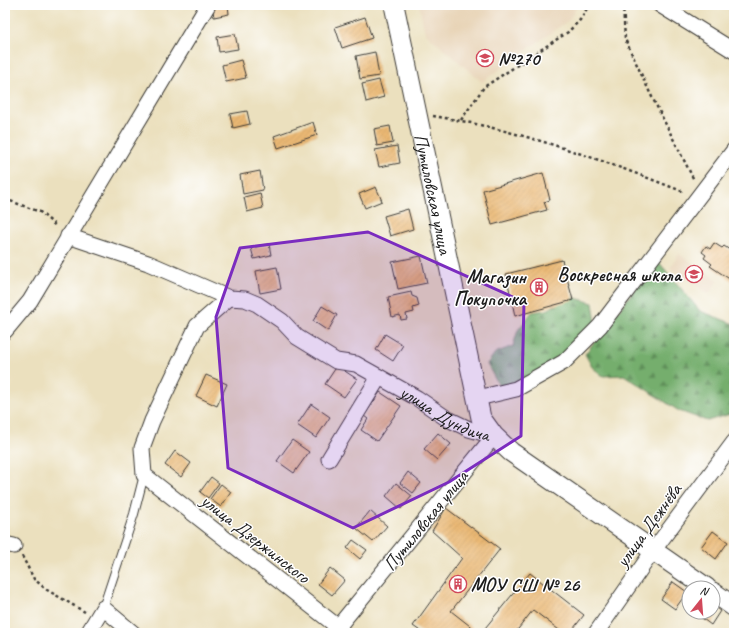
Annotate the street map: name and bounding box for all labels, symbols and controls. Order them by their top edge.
place label: №270 [498,47,542,71]
school or university icon: №270 [475,48,495,68]
street label: Путиловская улица [408,132,457,258]
place label: Воскресная школа [558,263,683,287]
school or university icon: Воскресная школа [684,264,704,284]
place label: Магазин Покупочка [454,265,528,311]
building icon: Магазин Покупочка [529,277,549,297]
street label: улица Дундича [395,379,494,448]
street label: Путиловская улица [378,465,474,576]
street label: улица Дежнёва [610,478,688,573]
street label: улица Дзержинского [195,488,316,590]
place label: МОУ СШ № 26 [471,573,581,597]
building icon: МОУ СШ № 26 [448,574,468,594]
north arrow [681,580,721,620]
text: N [699,583,711,599]

